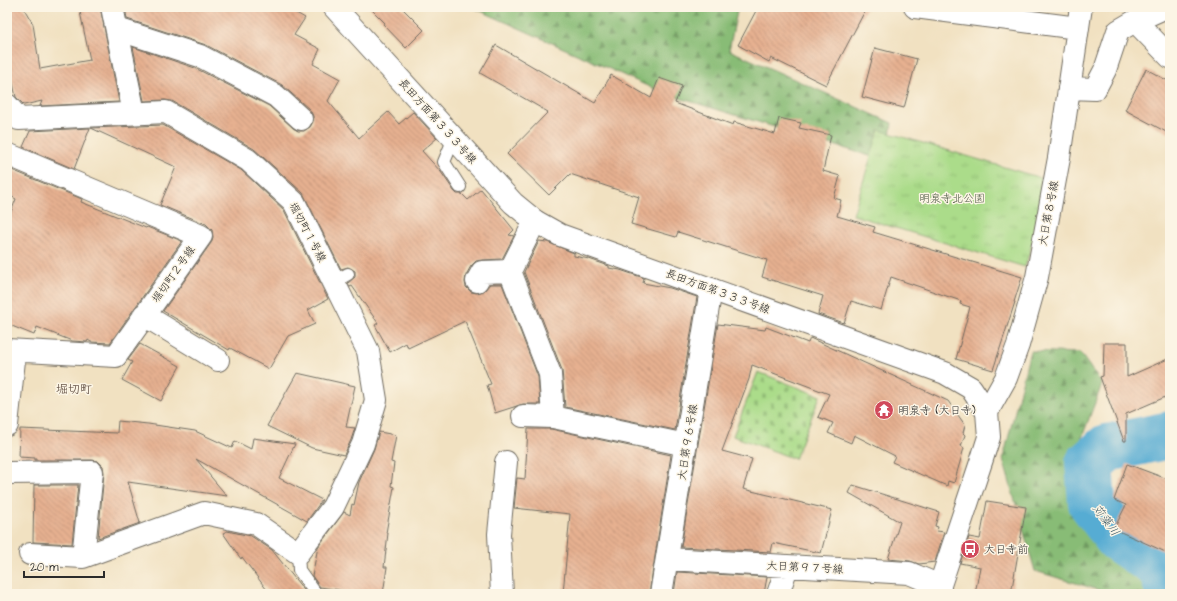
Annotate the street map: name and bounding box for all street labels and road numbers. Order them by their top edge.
street label: 長田方面第３３３号線 [395,75,480,167]
street label: 大日第８号線 [1035,179,1062,247]
street label: 堀切町１号線 [285,200,330,265]
street label: 堀切町２号線 [148,243,198,306]
street label: 長田方面第３３３号線 [664,266,772,317]
street label: 大日第９６号線 [674,403,701,481]
street label: 大日第９７号線 [766,558,844,577]

